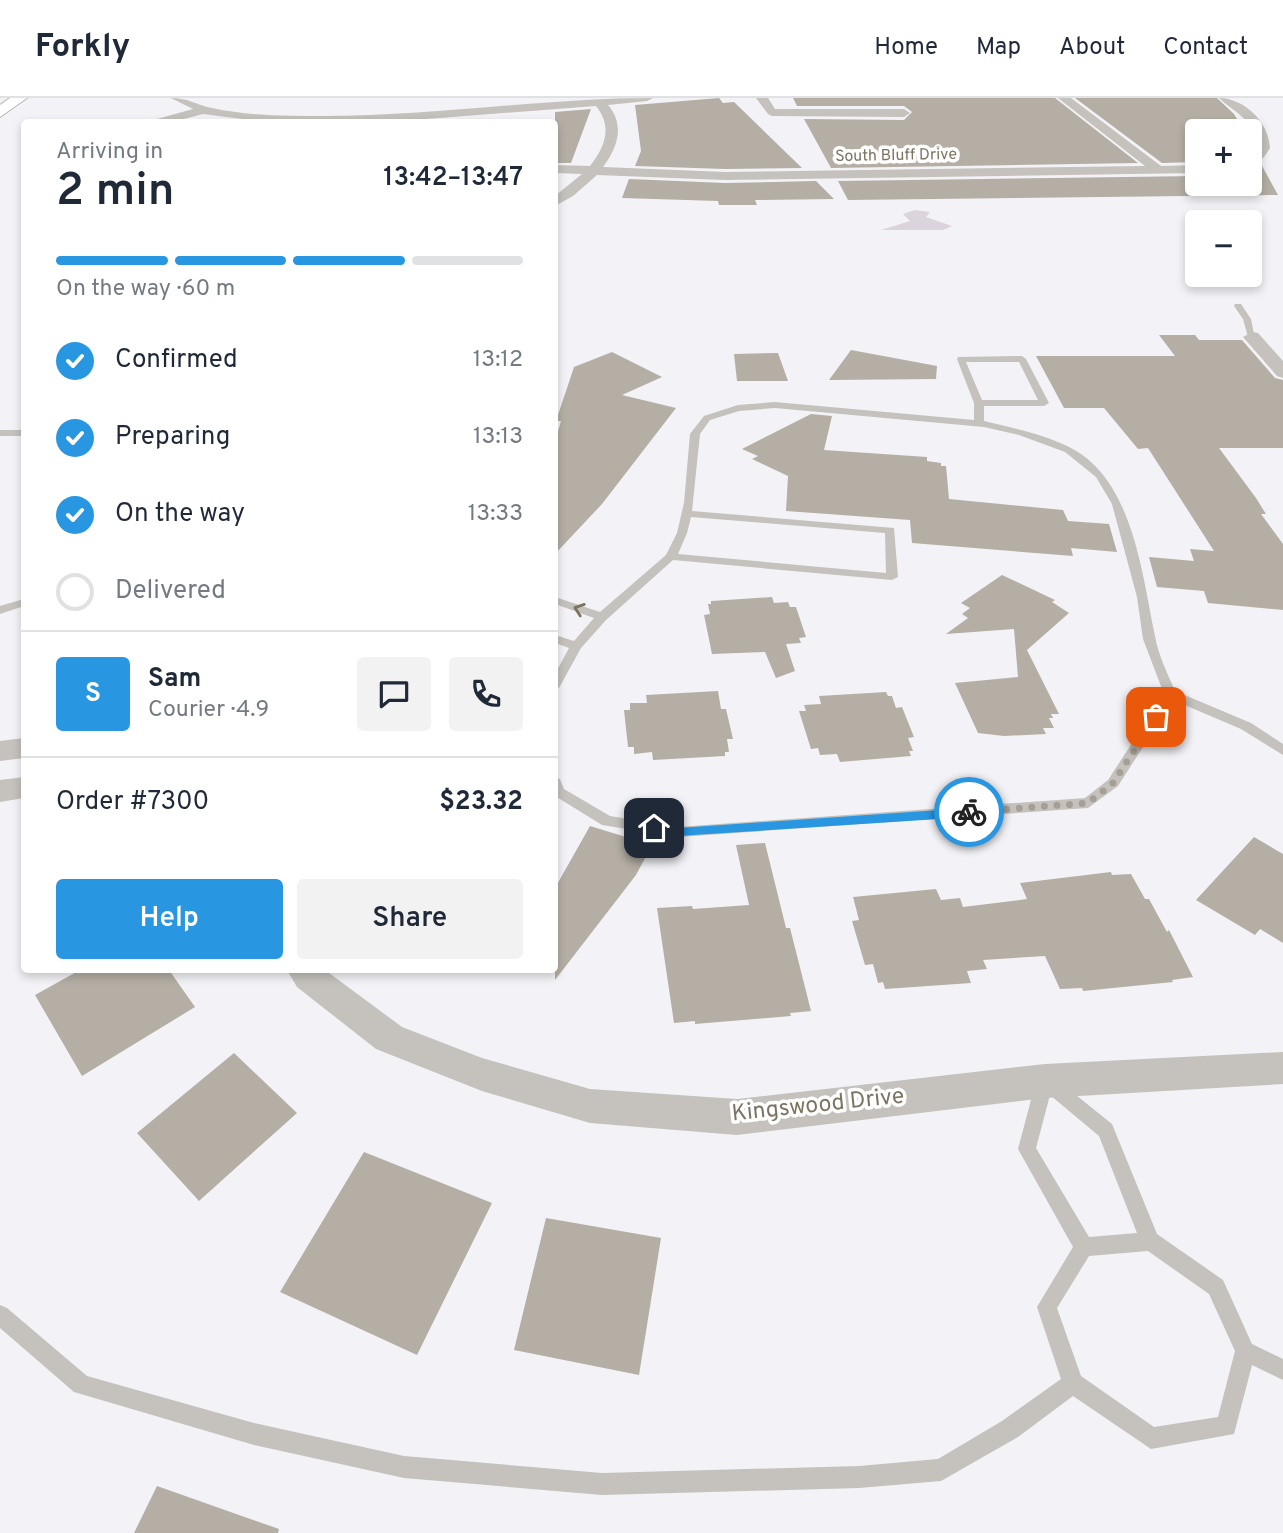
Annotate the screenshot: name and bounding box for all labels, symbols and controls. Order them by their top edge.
text: Forkly [35,27,130,69]
text: Home [874,33,938,63]
text: Map [976,33,1021,63]
text: About [1059,33,1125,63]
text: Contact [1163,33,1248,63]
map controls [1185,119,1262,287]
button: + [1185,119,1262,196]
text: Arriving in [56,138,163,167]
street label: South Bluff Drive [835,145,957,167]
text: 13:42–13:47 [383,162,523,195]
text: 2 min [56,163,175,222]
button: − [1185,210,1262,287]
text: On the way · 60 m [56,275,235,304]
icon: check [56,342,94,380]
text: Confirmed [115,344,238,377]
text: 13:12 [473,346,523,375]
icon: check [56,419,94,457]
text: Preparing [115,421,230,454]
text: 13:13 [473,423,523,452]
icon: check [56,496,94,534]
text: On the way [115,498,245,531]
text: 13:33 [468,500,523,529]
text: Delivered [115,575,226,608]
one-way arrow [573,603,585,617]
button: chat [357,657,431,731]
button: phone [449,657,523,731]
text: Sam [148,663,201,696]
text: S [85,678,101,711]
pin [1126,687,1186,747]
text: Courier · 4.9 [148,696,269,725]
icon: bag [1137,698,1175,736]
courier [934,777,1004,847]
text: Order #7300 [56,786,209,819]
text: $23.32 [439,786,523,819]
icon: bike [950,793,988,831]
pin [624,798,684,858]
icon: home [635,809,673,847]
button: Help [56,879,283,959]
button: Share [297,879,523,959]
street label: Kingswood Drive [730,1083,906,1129]

